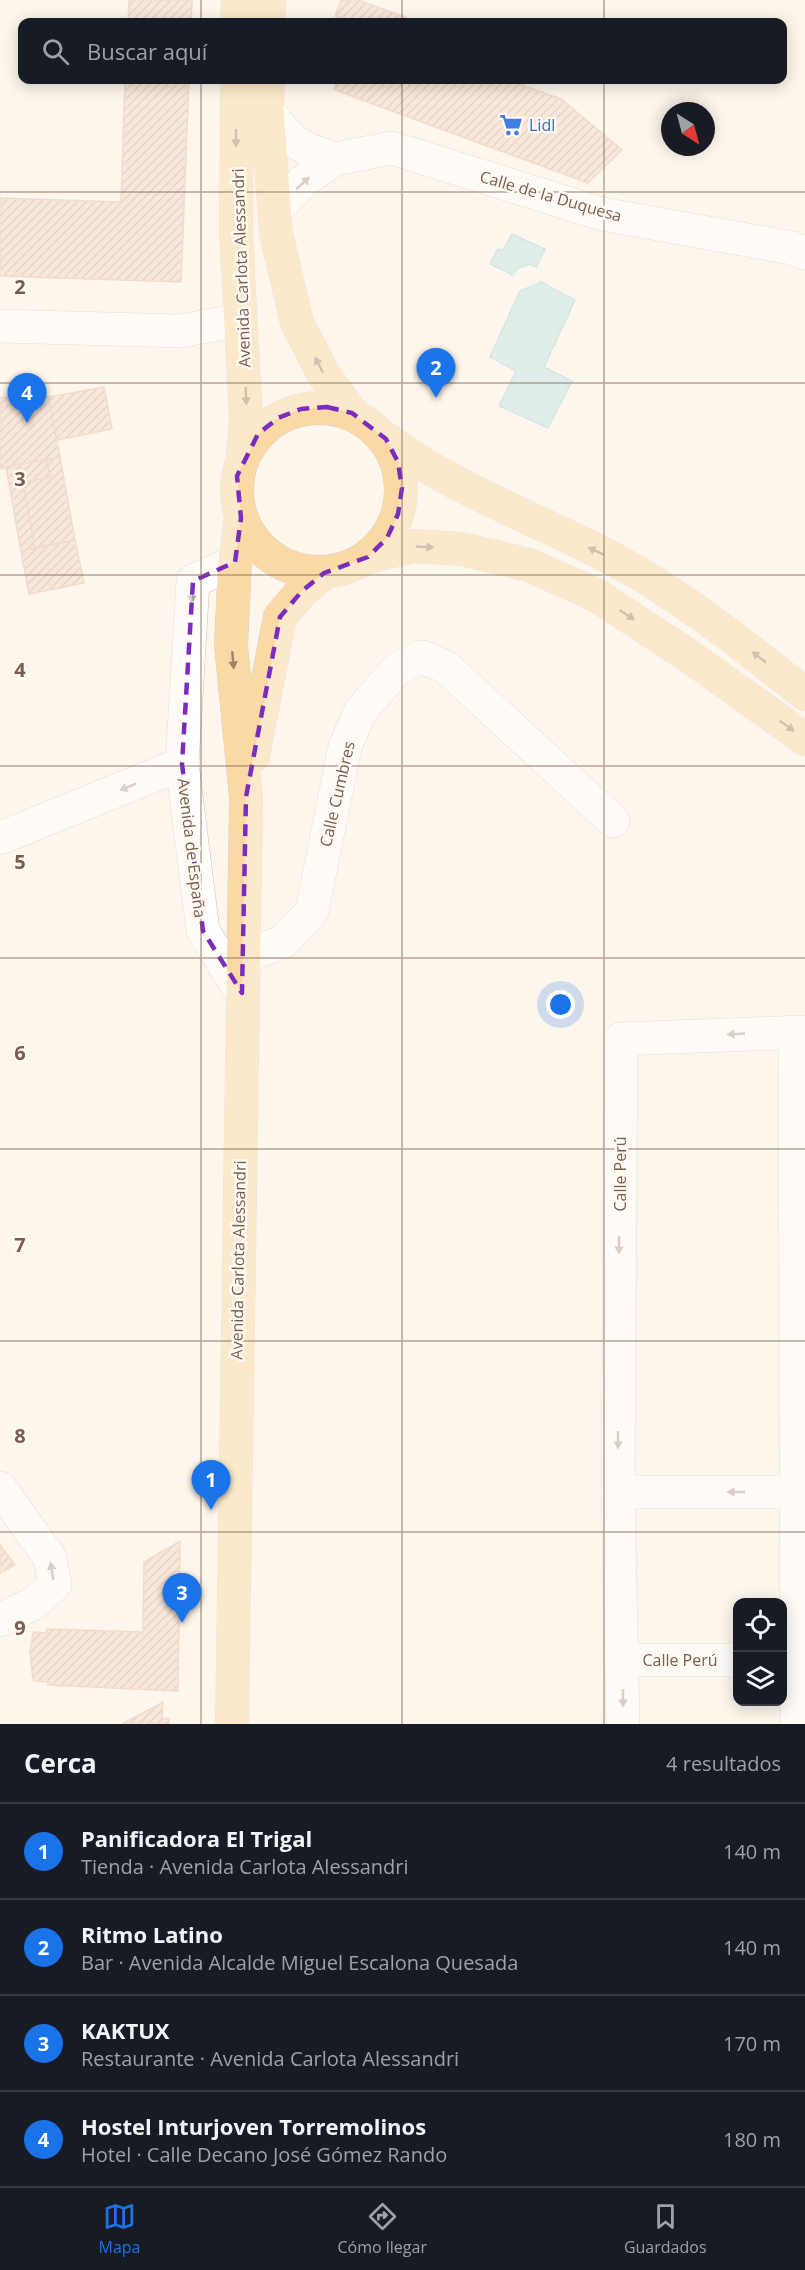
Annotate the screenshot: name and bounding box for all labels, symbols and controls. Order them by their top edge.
search box [18,18,787,84]
icon: search [39,35,72,68]
text: Buscar aquí [87,36,207,66]
north arrow [661,102,715,156]
supermarket icon: Lidl [498,112,524,138]
place label: Lidl [529,114,555,136]
one-way arrow [231,128,241,147]
street label: Calle de la Duquesa [477,165,625,227]
street label: Avenida Carlota Alessandri [227,168,255,368]
one-way arrow [295,177,310,190]
text: 2 [14,273,26,300]
pin: 2 [416,348,456,398]
one-way arrow [314,356,324,373]
pin: 4 [8,374,46,423]
one-way arrow [241,386,250,405]
text: 3 [14,465,26,492]
one-way arrow [416,542,435,551]
one-way arrow [588,546,605,555]
one-way arrow [188,584,197,603]
one-way arrow [619,610,635,621]
one-way arrow [228,650,238,669]
one-way arrow [751,651,767,664]
text: 4 [14,656,26,683]
one-way arrow [779,720,795,732]
street label: Calle Cumbres [314,739,360,849]
street label: Avenida de España [173,777,211,919]
one-way arrow [120,783,137,792]
text: 5 [14,848,26,875]
your location [546,990,575,1019]
one-way arrow [727,1030,746,1039]
text: 6 [14,1039,26,1066]
street label: Calle Perú [609,1136,631,1212]
street label: Avenida Carlota Alessandri [225,1160,251,1360]
text: 7 [14,1231,26,1258]
one-way arrow [615,1235,624,1254]
text: 8 [14,1422,26,1449]
one-way arrow [613,1430,623,1449]
pin: 1 [192,1460,230,1510]
one-way arrow [727,1487,746,1497]
one-way arrow [48,1561,57,1580]
pin: 3 [162,1574,201,1623]
map controls [733,1598,787,1706]
button: locate [733,1598,787,1652]
text: 9 [14,1614,26,1641]
street label: Calle Perú [642,1649,718,1671]
button: layers [733,1652,787,1706]
one-way arrow [618,1688,627,1707]
text: Cerca [24,1745,97,1781]
text: 4 resultados [666,1750,781,1777]
text: Panificadora El Trigal [81,1823,312,1853]
text: 1 [38,1838,49,1865]
text: 140 m [723,1838,781,1865]
text: Tienda · Avenida Carlota Alessandri [81,1853,409,1880]
text: Ritmo Latino [81,1919,223,1949]
text: 2 [38,1934,49,1961]
text: 140 m [723,1934,781,1961]
text: Bar · Avenida Alcalde Miguel Escalona Quesada [81,1949,518,1976]
text: KAKTUX [81,2015,169,2045]
text: 3 [38,2030,49,2057]
text: 170 m [723,2030,781,2057]
text: Restaurante · Avenida Carlota Alessandri [81,2045,459,2072]
text: Hostel Inturjoven Torremolinos [81,2111,426,2141]
text: 4 [38,2126,49,2153]
text: 180 m [723,2126,781,2153]
text: Hotel · Calle Decano José Gómez Rando [81,2141,447,2168]
tab: Mapa [98,2200,140,2258]
tab: Cómo llegar [337,2200,427,2258]
tab: Guardados [624,2200,707,2258]

